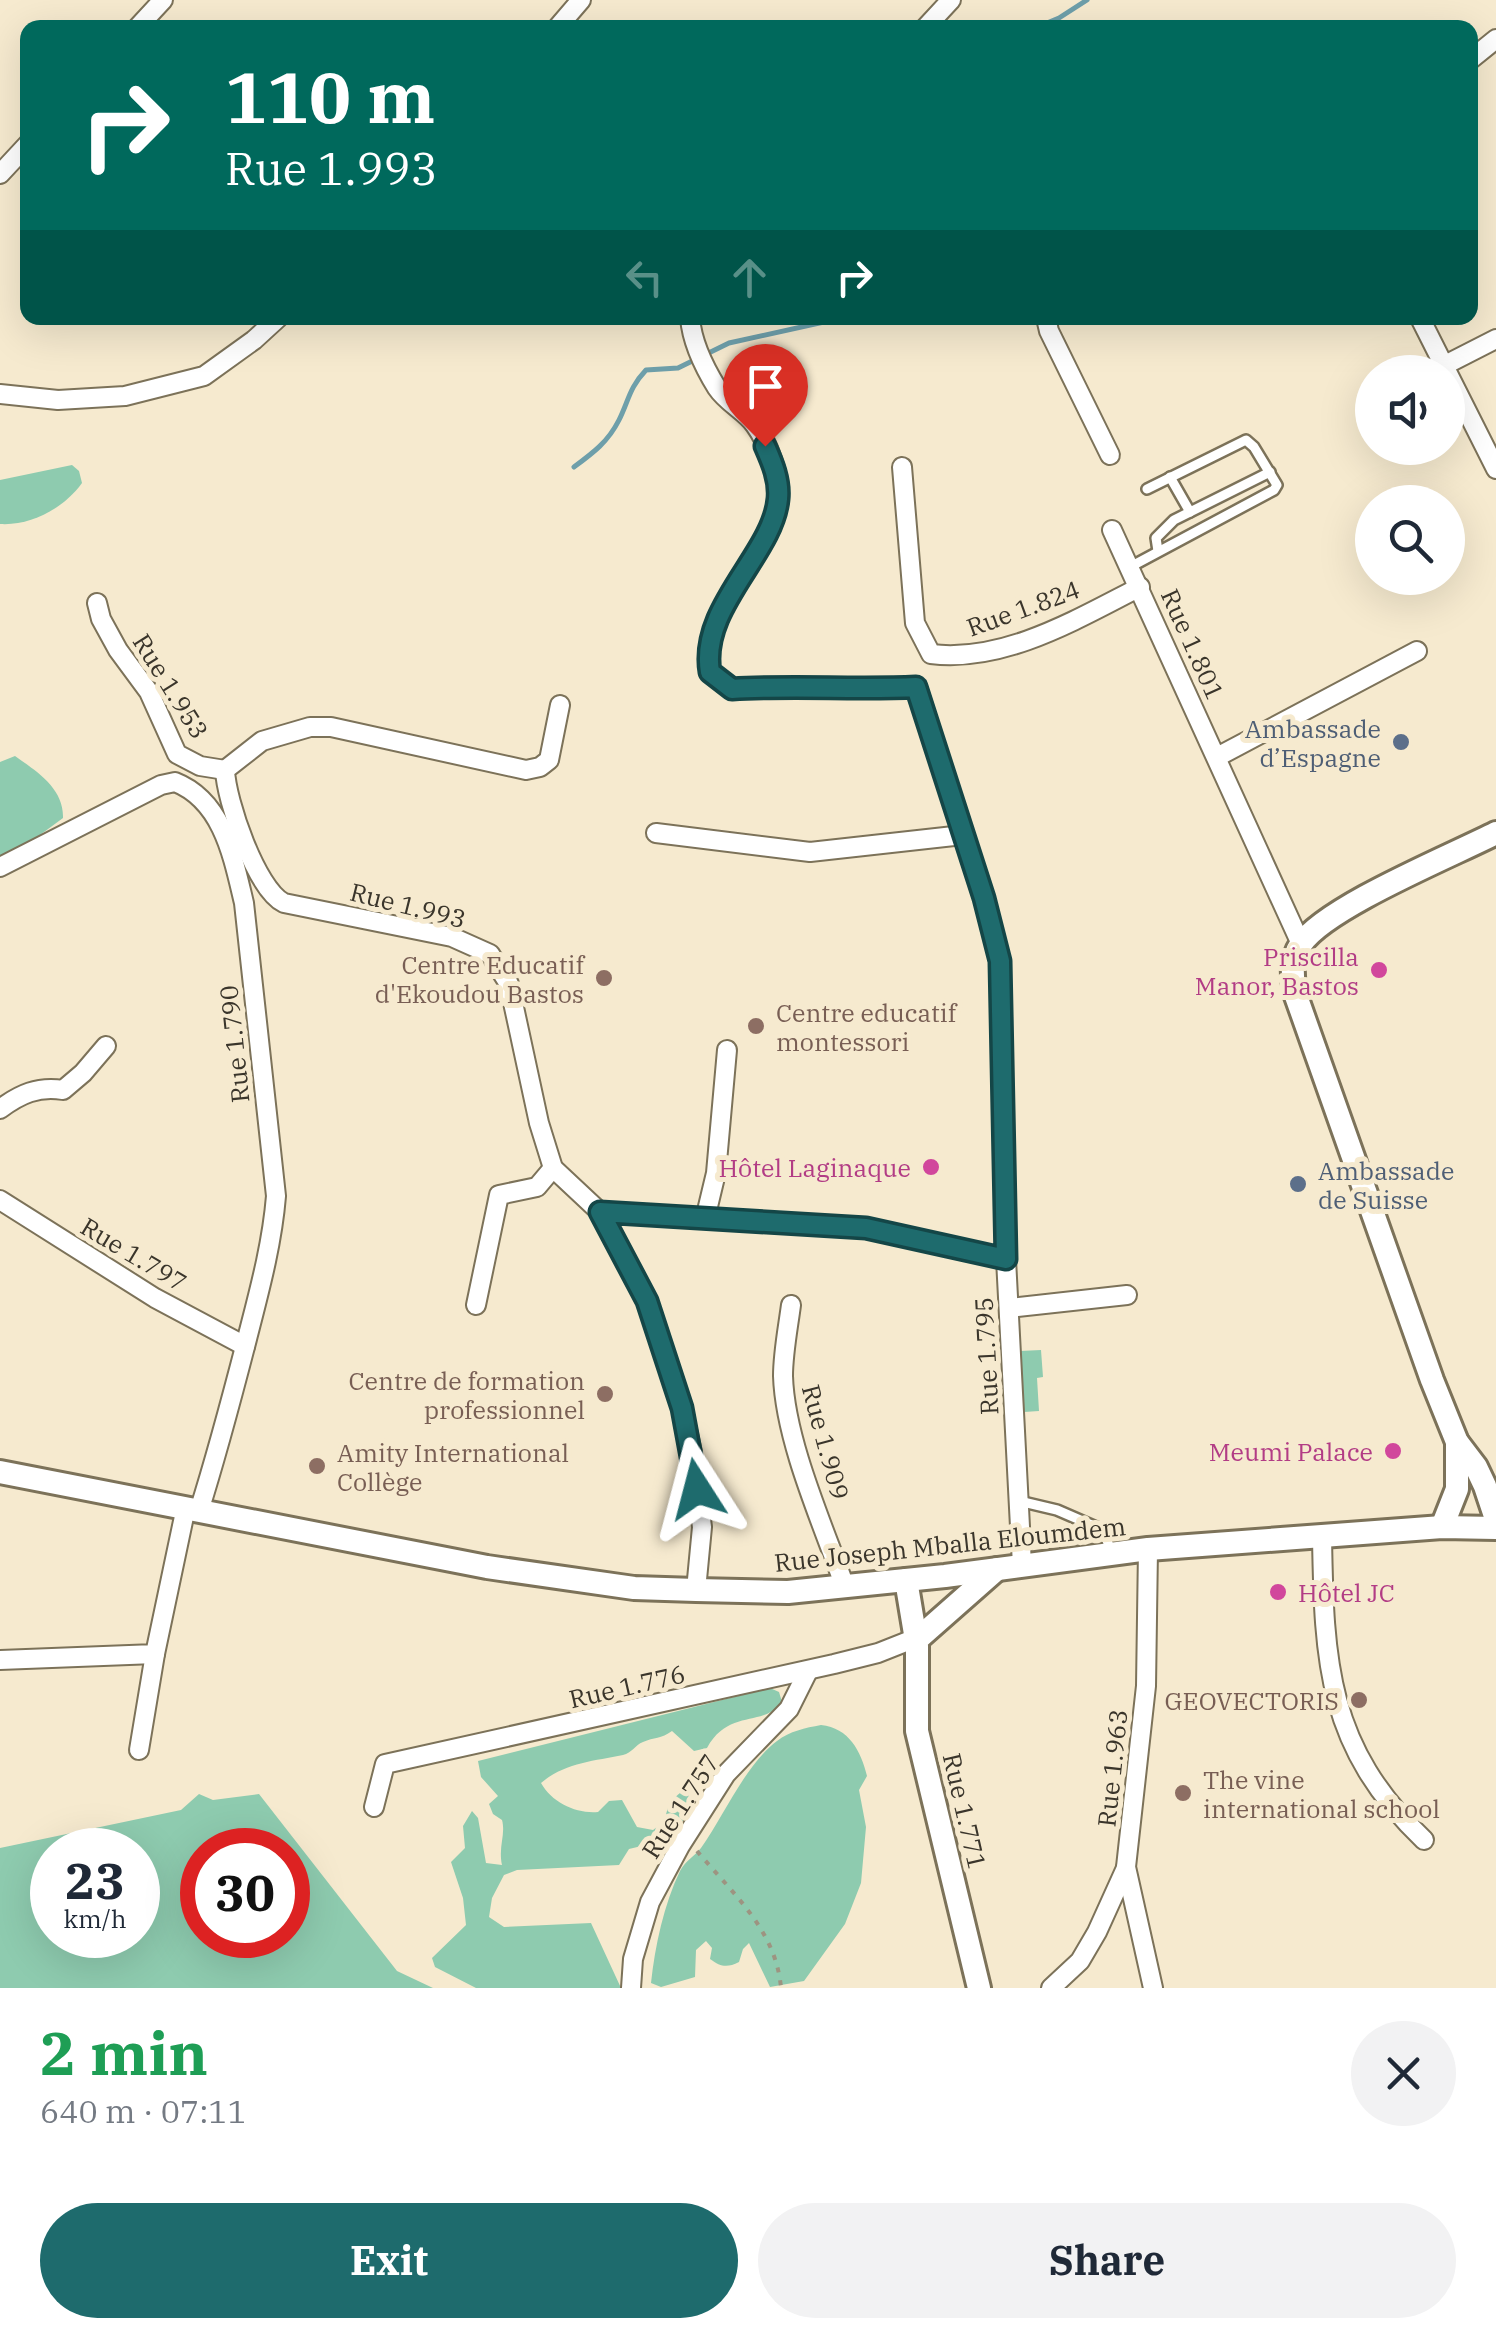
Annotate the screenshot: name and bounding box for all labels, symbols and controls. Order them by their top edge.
text: 110 m [225,51,435,142]
icon: right [60,60,190,190]
text: Rue 1.993 [225,139,438,197]
icon: left [617,250,672,305]
icon: ahead [722,250,777,305]
icon: right [827,250,882,305]
pin [723,344,808,447]
map controls [1355,355,1465,595]
button: sound [1355,355,1465,465]
icon: arrive [738,359,793,414]
button: search [1355,485,1465,595]
street label: Rue 1.824 [962,572,1084,644]
street label: Rue 1.801 [1154,583,1232,705]
street label: Rue 1.953 [126,627,216,745]
place label: Ambassade d’Espagne [1245,712,1381,774]
marker: Ambassade d’Espagne [1390,731,1412,753]
street label: Rue 1.993 [347,875,469,935]
place label: Priscilla Manor, Bastos [1195,940,1359,1002]
place label: Centre Educatif d'Ekoudou Bastos [375,948,585,1010]
marker: Priscilla Manor, Bastos [1368,959,1390,981]
marker: Centre Educatif d'Ekoudou Bastos [593,967,615,989]
street label: Rue 1.790 [211,984,257,1104]
place label: Centre educatif montessori [776,996,958,1058]
marker: Centre educatif montessori [745,1015,767,1037]
place label: Hôtel Laginaque [718,1151,911,1184]
place label: Ambassade de Suisse [1318,1154,1454,1216]
marker: Hôtel Laginaque [920,1156,942,1178]
marker: Ambassade de Suisse [1287,1173,1309,1195]
street label: Rue 1.797 [75,1209,193,1299]
street label: Rue 1.795 [966,1296,1006,1416]
place label: Centre de formation professionnel [349,1364,585,1426]
street label: Rue 1.909 [795,1381,857,1503]
marker: Centre de formation professionnel [594,1383,616,1405]
place label: Meumi Palace [1209,1435,1373,1468]
place label: Amity International Collège [337,1436,569,1498]
position arrow [645,1437,749,1541]
marker: Meumi Palace [1382,1440,1404,1462]
marker: Amity International Collège [306,1455,328,1477]
street label: Rue Joseph Mballa Eloumdem [773,1509,1127,1579]
place label: Hôtel JC [1298,1576,1395,1609]
marker: Hôtel JC [1267,1581,1289,1603]
street label: Rue 1.776 [566,1657,688,1715]
place label: GEOVECTORIS [1165,1684,1339,1717]
marker: GEOVECTORIS [1348,1689,1370,1711]
street label: Rue 1.963 [1089,1708,1135,1828]
street label: Rue 1.757 [634,1748,726,1864]
street label: Rue 1.771 [936,1750,994,1872]
place label: The vine international school [1203,1763,1440,1825]
marker: The vine international school [1172,1782,1194,1804]
speed limit sign: 30 [180,1828,310,1958]
text: 23 [65,1848,125,1913]
text: km/h [63,1902,127,1935]
text: 2 min [40,2013,208,2092]
button: close [1351,2021,1456,2126]
text: 640 m · 07:11 [40,2090,247,2132]
button: Exit [40,2203,738,2318]
button: Share [758,2203,1456,2318]

